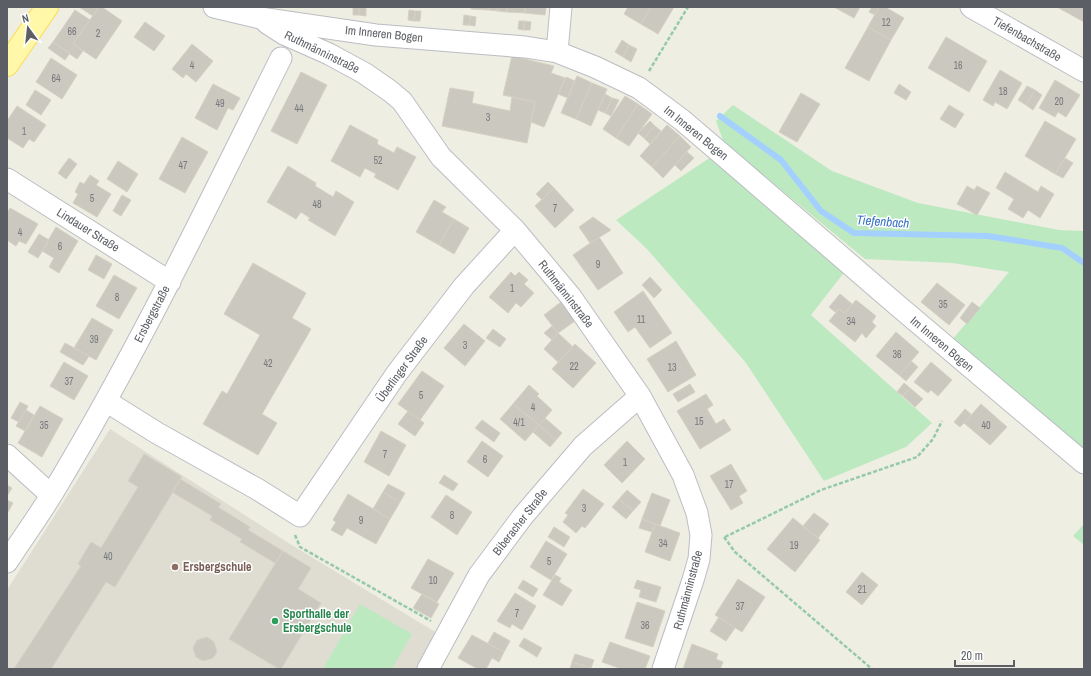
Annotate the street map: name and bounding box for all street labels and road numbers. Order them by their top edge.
street label: Tiefenbachstraße [990,13,1064,65]
street label: Im Inneren Bogen [344,22,424,46]
street label: Ruthmänninstraße [282,27,362,77]
street label: Im Inneren Bogen [661,102,731,164]
street label: Lindauer Straße [54,204,122,256]
street label: Ruthmänninstraße [535,257,597,331]
street label: Ersbergstraße [130,283,174,345]
street label: Im Inneren Bogen [907,313,977,375]
street label: Überlinger Straße [372,332,431,405]
street label: Biberacher Straße [489,485,551,559]
street label: Ruthmänninstraße [670,549,706,631]

